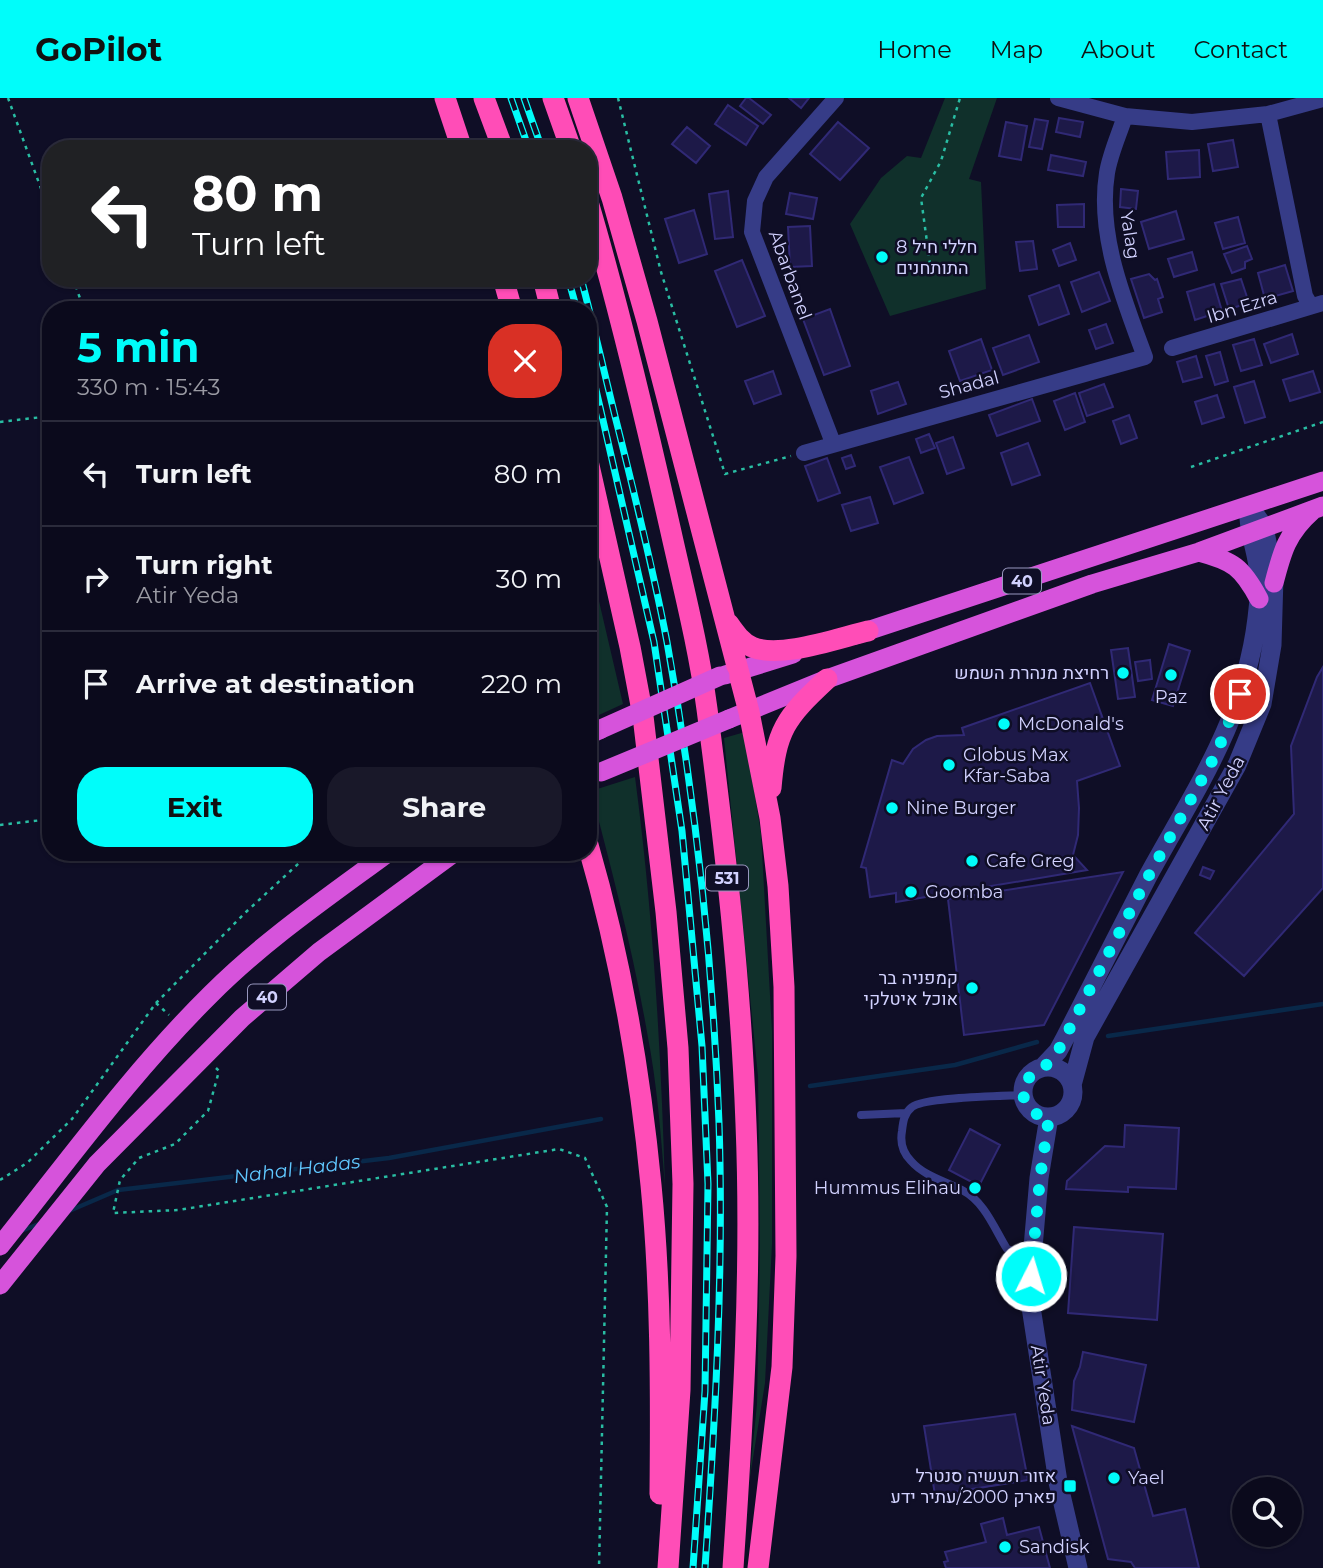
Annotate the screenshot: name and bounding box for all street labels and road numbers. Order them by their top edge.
street label: Yalag [1115,209,1145,261]
street label: Abarbanel [764,227,816,323]
street label: Ibn Ezra [1204,286,1280,328]
street label: Shadal [936,366,1002,404]
road number: 40 [1003,568,1041,594]
street label: Atir Yeda [1192,752,1250,834]
road number: 531 [706,866,748,890]
road number: 40 [248,984,286,1009]
street label: Atir Yeda [1026,1343,1060,1427]

